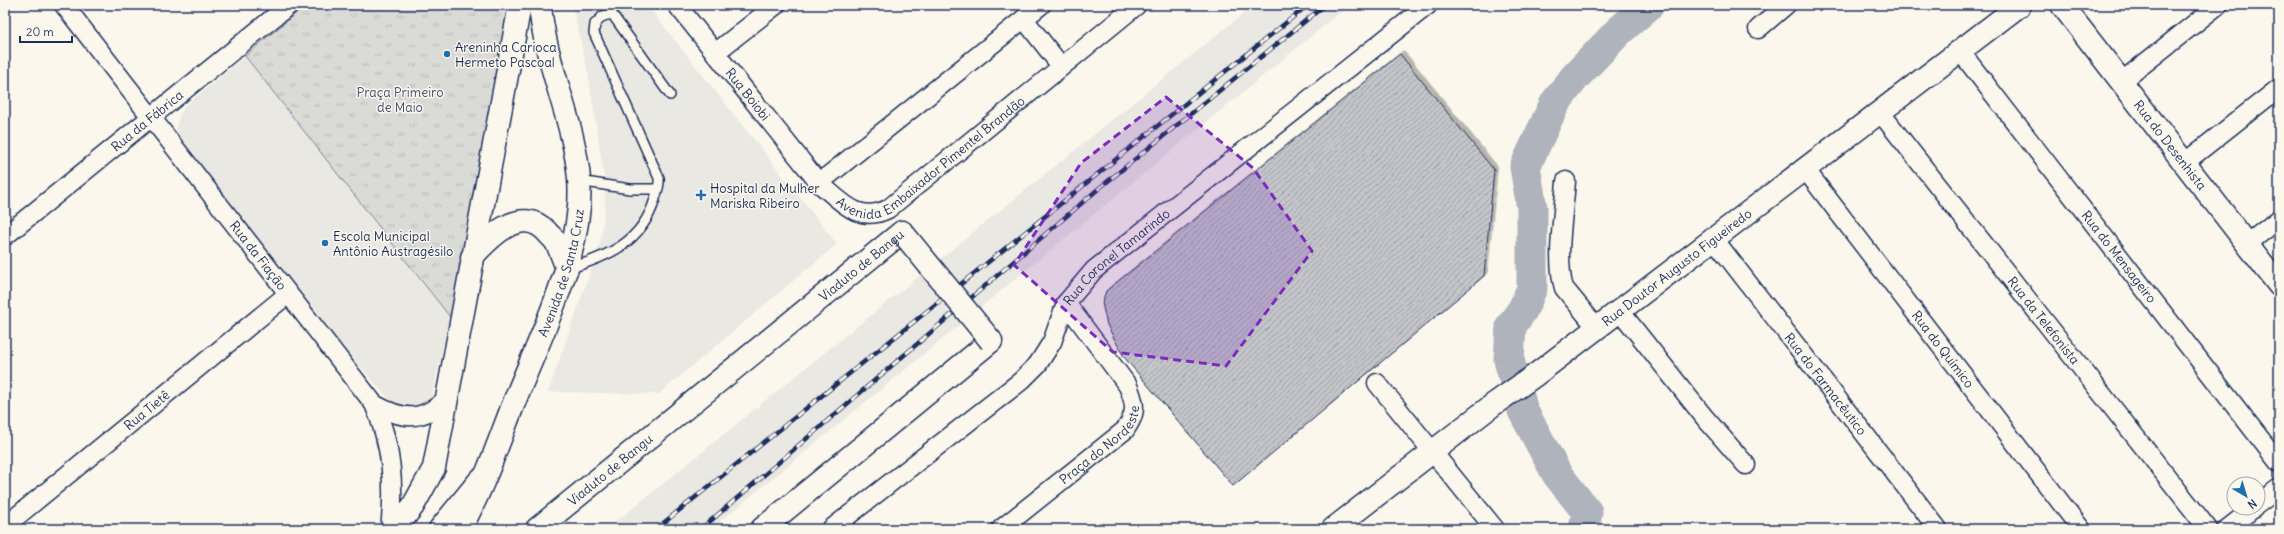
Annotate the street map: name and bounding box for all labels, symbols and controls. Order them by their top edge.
scale bar [20,18,72,44]
text: 20 m [26,24,54,39]
place label: Areninha Carioca Hermeto Pascoal [455,39,557,71]
marker: Areninha Carioca Hermeto Pascoal [442,49,452,59]
street label: Rua Boiobi [722,65,774,124]
park label: Praça Primeiro de Maio [356,84,444,116]
street label: Rua da Fábrica [108,87,187,155]
street label: Avenida Embaixador Pimentel Brandão [832,93,1028,223]
street label: Rua do Desenhista [2130,97,2210,194]
place label: Hospital da Mulher Mariska Ribeiro [710,180,820,212]
marker: Hospital da Mulher Mariska Ribeiro [695,189,707,201]
street label: Rua Coronel Tamarindo [1060,205,1174,309]
street label: Rua Doutor Augusto Figueiredo [1599,205,1755,330]
street label: Rua do Mensageiro [2078,207,2160,307]
street label: Avenida de Santa Cruz [534,208,588,340]
street label: Rua da Fiação [226,218,290,294]
street label: Viaduto de Bangu [816,226,908,305]
place label: Escola Municipal Antônio Austragésilo [333,228,453,260]
marker: Escola Municipal Antônio Austragésilo [320,238,330,248]
street label: Rua da Telefonista [2004,273,2083,368]
street label: Rua do Químico [1908,307,1978,391]
street label: Rua do Farmacêutico [1781,330,1870,439]
street label: Rua Tietê [120,387,173,434]
street label: Praça do Nordeste [1056,405,1143,488]
street label: Viaduto de Bangu [564,430,656,510]
north arrow [2226,476,2266,516]
text: N [2245,496,2259,512]

